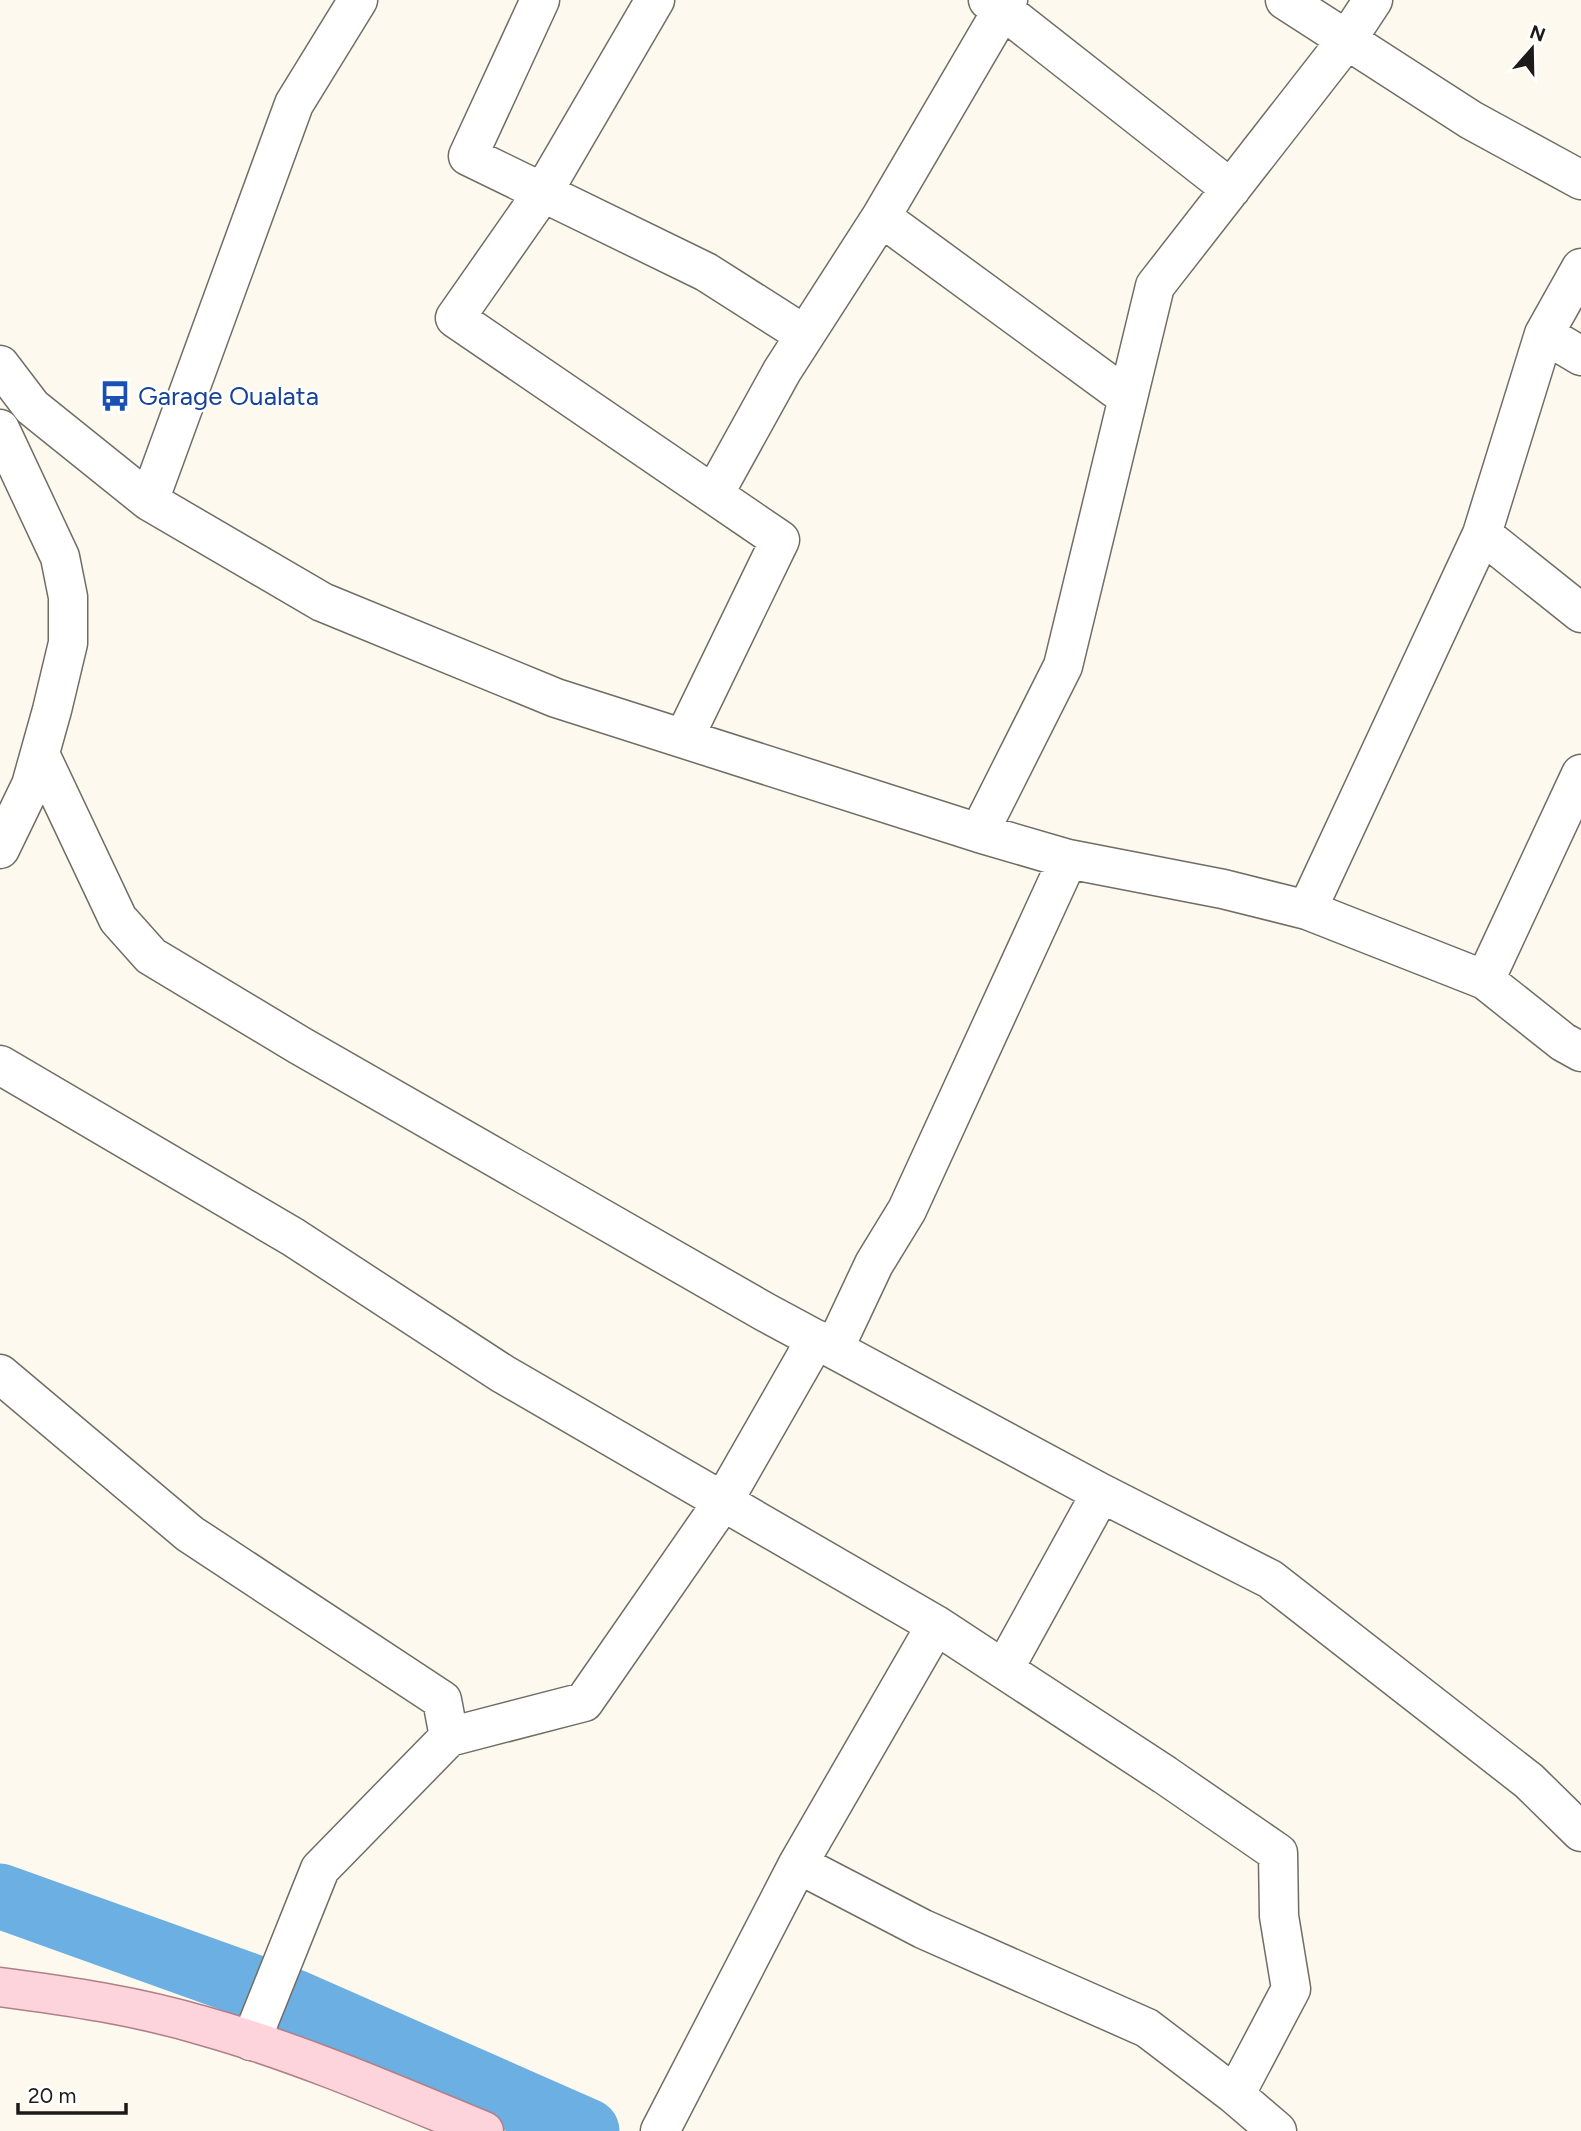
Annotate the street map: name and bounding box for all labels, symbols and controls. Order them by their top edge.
north arrow [1497,14,1567,84]
text: N [1527,20,1548,47]
bus stop icon: Garage Oualata [98,379,132,413]
place label: Garage Oualata [138,380,319,412]
scale bar [18,2072,126,2116]
text: 20 m [28,2083,76,2108]

